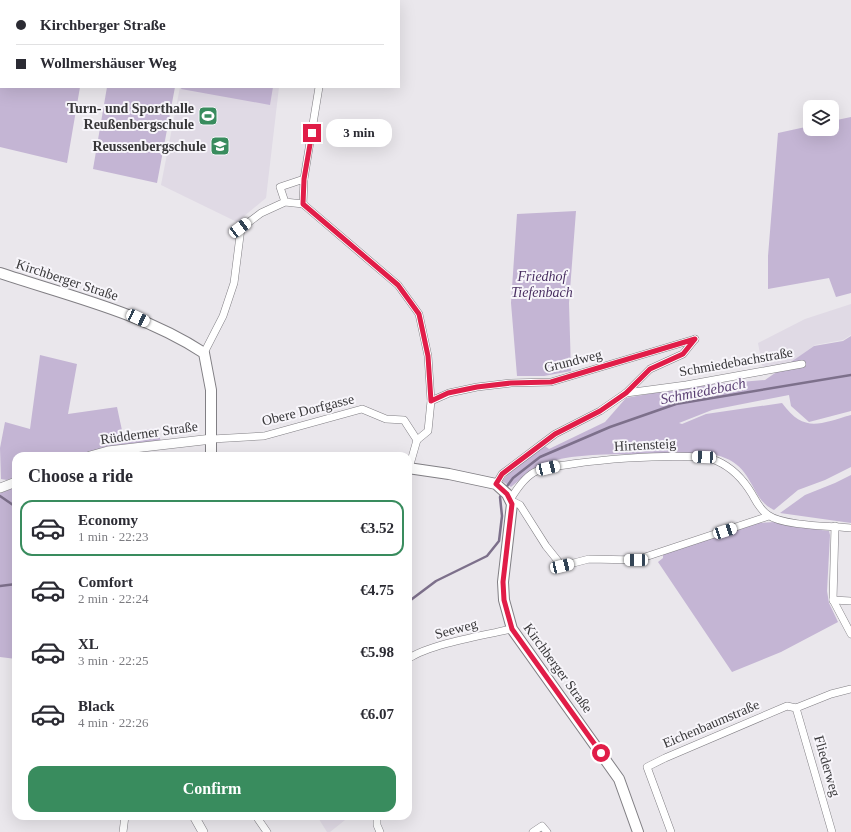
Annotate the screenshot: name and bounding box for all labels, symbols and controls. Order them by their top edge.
text: Kirchberger Straße [40,17,166,33]
text: Wollmershäuser Weg [40,55,177,71]
map controls [803,100,839,136]
button: layers [803,100,839,136]
place label: Turn- und Sporthalle Reußenbergschule [67,101,194,132]
sports icon: Turn- und Sporthalle Reußenbergschule [197,105,219,127]
callout: 3 min [326,119,392,147]
route end [303,124,321,142]
text: 3 min [343,125,375,140]
school or university icon: Reussenbergschule [209,135,231,157]
place label: Reussenbergschule [92,139,206,154]
car [227,216,253,240]
street label: Kirchberger Straße [14,256,120,304]
park label: Friedhof Tiefenbach [511,269,573,300]
car [125,307,151,329]
street label: Schmiedebachstraße [678,345,794,379]
street label: Grundweg [543,347,603,375]
water label: Schmiedebach [659,375,747,407]
street label: Obere Dorfgasse [260,391,356,429]
street label: Rüdderner Straße [99,419,199,447]
street label: Hirtensteig [614,436,676,454]
car [692,450,716,464]
car [535,459,561,477]
text: Choose a ride [28,466,133,486]
icon: car [30,510,66,546]
text: Economy [78,512,138,528]
text: €3.52 [360,520,394,536]
car [712,522,738,540]
text: 1 min · 22:23 [78,529,148,544]
car [624,554,648,566]
car [549,557,575,575]
icon: car [30,572,66,608]
text: Comfort [78,574,133,590]
text: €4.75 [360,582,394,598]
text: 2 min · 22:24 [78,591,148,606]
street label: Seeweg [433,616,479,642]
street label: Kirchberger Straße [521,620,595,716]
icon: car [30,634,66,670]
text: XL [78,636,99,652]
text: €5.98 [360,644,394,660]
text: 3 min · 22:25 [78,653,148,668]
icon: car [30,696,66,732]
street label: Eichenbaumstraße [660,697,762,751]
text: Black [78,698,115,714]
text: €6.07 [360,706,394,722]
text: 4 min · 22:26 [78,715,148,730]
street label: Fliederweg [811,734,843,798]
route start [592,744,610,762]
button: Confirm [28,766,396,812]

